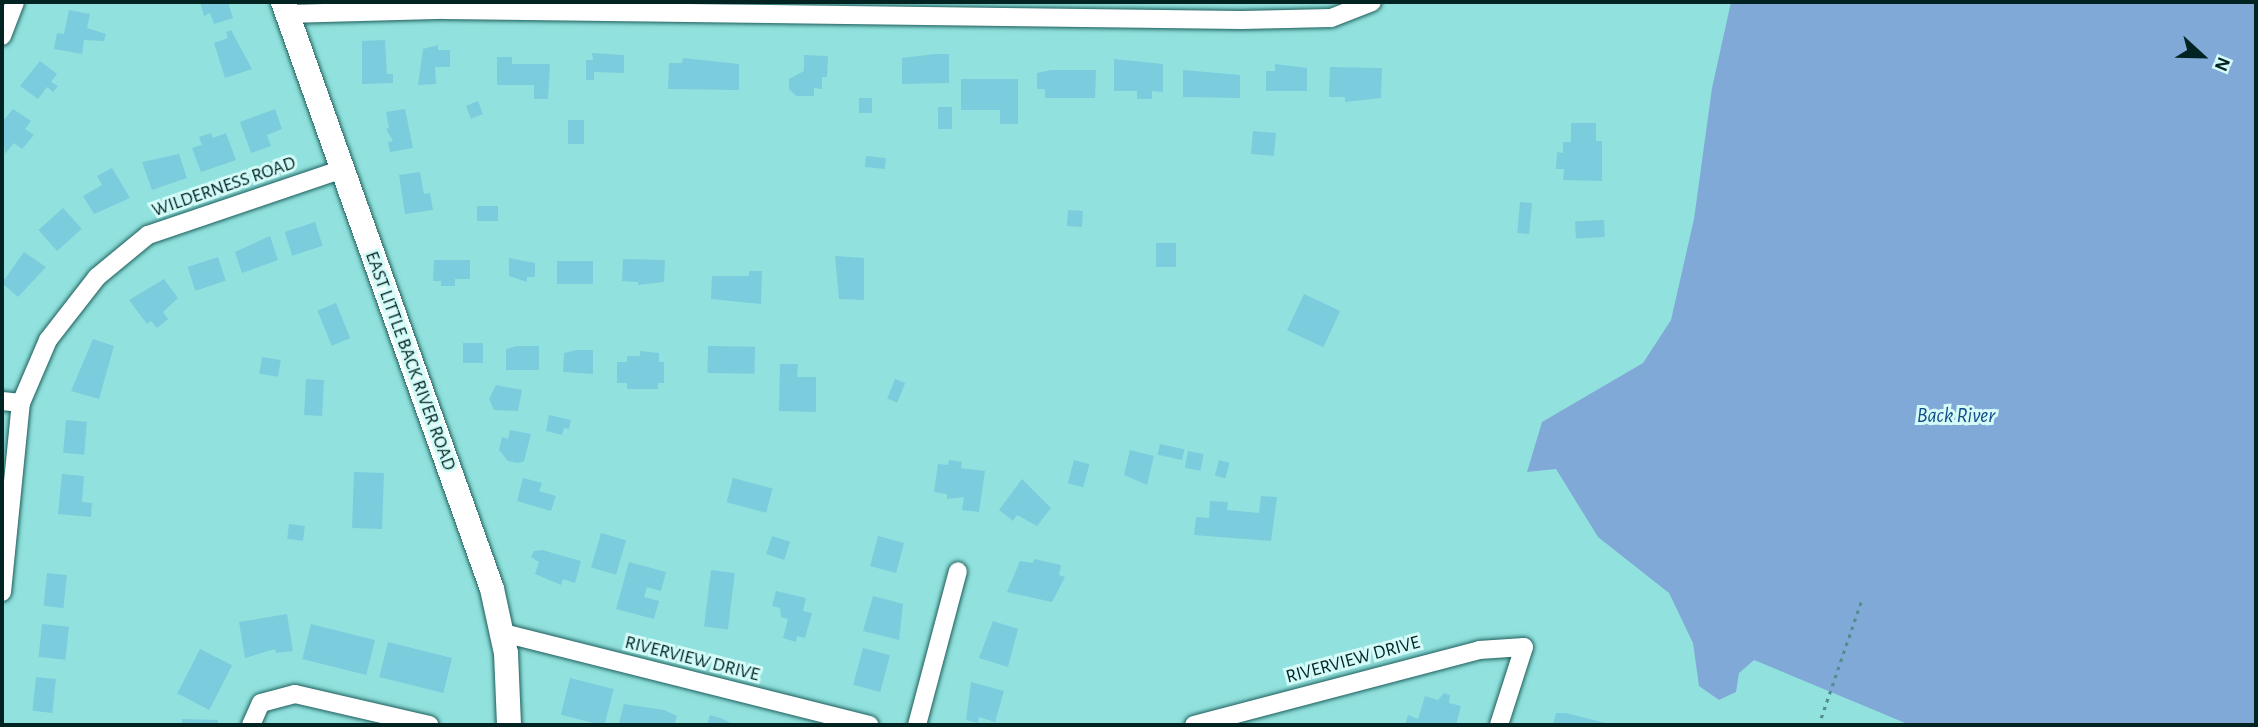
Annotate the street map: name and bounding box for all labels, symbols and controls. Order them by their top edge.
north arrow [2167,21,2237,91]
text: N [2211,54,2233,74]
street label: WILDERNESS ROAD [149,152,299,222]
street label: EAST LITTLE BACK RIVER ROAD [360,248,460,474]
water label: Back River [1917,403,1995,429]
street label: RIVERVIEW DRIVE [622,631,762,687]
street label: RIVERVIEW DRIVE [1283,631,1423,689]

